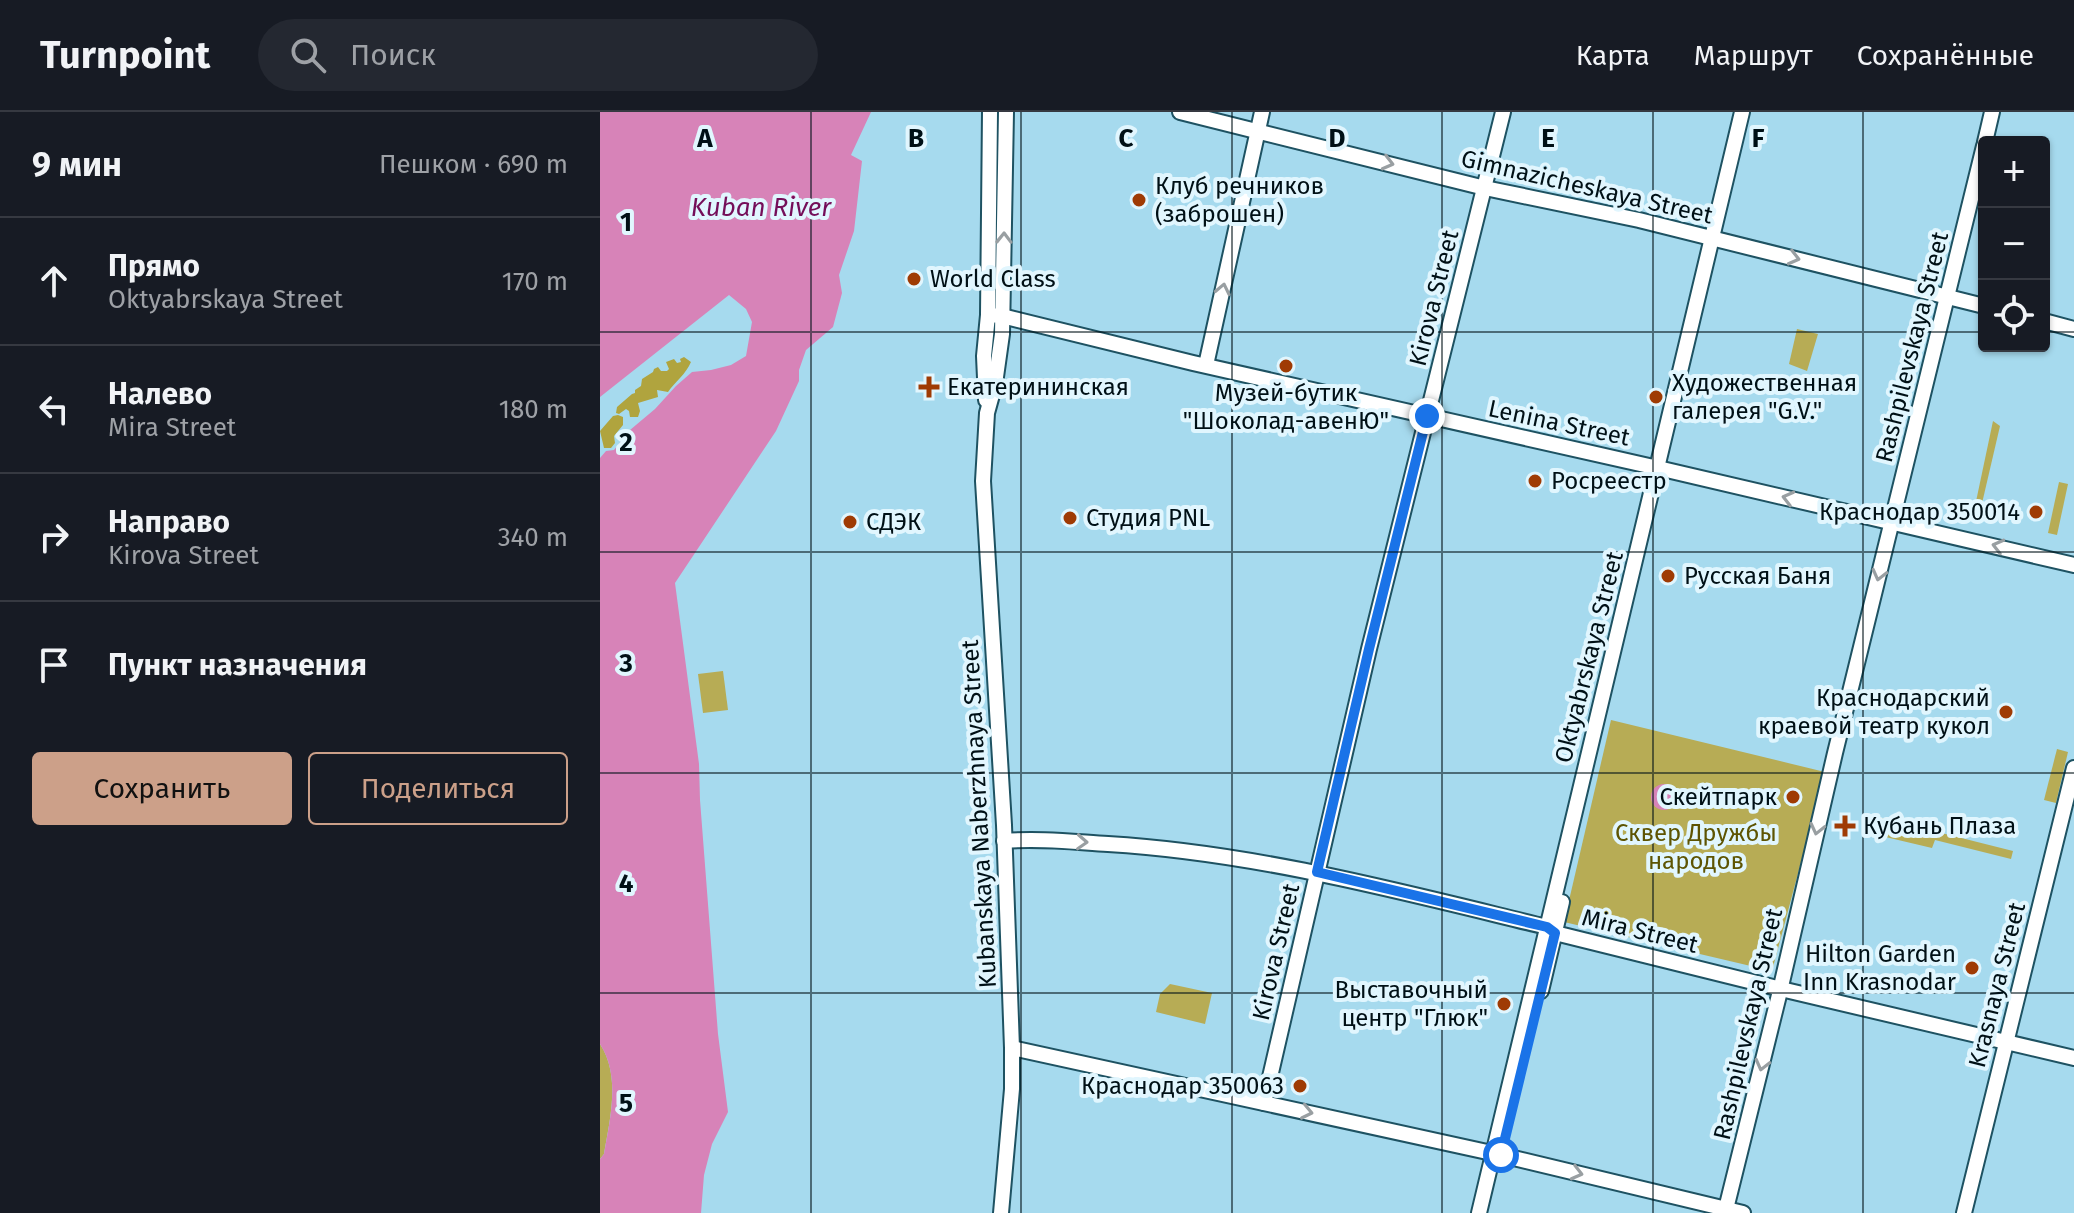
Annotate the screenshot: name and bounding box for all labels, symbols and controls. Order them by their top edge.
search box [258,19,818,91]
text: Turnpoint [40,32,210,78]
icon: search [286,33,330,77]
text: Поиск [350,37,436,73]
text: Карта [1576,39,1650,72]
text: Маршрут [1694,39,1813,72]
text: Сохранённые [1857,39,2034,72]
text: A [696,123,713,154]
text: B [908,123,924,154]
text: C [1119,123,1134,154]
text: D [1329,123,1346,154]
text: E [1541,123,1555,154]
text: F [1752,123,1765,154]
map controls [1978,136,2050,352]
button: + [1978,136,2050,208]
text: 9 мин [32,144,122,185]
street label: Gimnazicheskaya Street [1459,144,1716,230]
text: Пешком · 690 m [379,149,568,180]
one-way arrow [1381,154,1394,171]
place label: Клуб речников (заброшен) [1155,172,1324,228]
marker: Клуб речников (заброшен) [1130,191,1148,209]
water label: Kuban River [691,192,832,223]
text: 1 [620,207,632,238]
button: − [1978,208,2050,280]
street label: Kirova Street [1404,227,1465,369]
street label: Rashpilevskaya Street [1870,228,1954,465]
one-way arrow [995,231,1013,244]
text: Прямо [108,248,200,284]
one-way arrow [1787,249,1801,266]
icon: ahead [32,259,76,303]
place label: World Class [930,265,1056,293]
text: 170 m [502,266,568,297]
marker: World Class [905,270,923,288]
button: locate [1978,280,2050,352]
one-way arrow [1214,283,1231,296]
text: Oktyabrskaya Street [108,284,343,315]
marker: Музей-бутик "Шоколад-авенЮ" [1277,357,1295,375]
place label: Художественная галерея "G.V." [1672,369,1857,425]
place label: Екатерининская [947,373,1129,401]
text: Налево [108,376,212,412]
marker: Екатерининская [918,376,940,398]
place label: Музей-бутик "Шоколад-авенЮ" [1183,379,1389,435]
icon: left [32,387,76,431]
marker: Художественная галерея "G.V." [1647,388,1665,406]
text: 180 m [499,394,568,425]
street label: Lenina Street [1486,394,1633,452]
route end [1409,398,1445,434]
text: Mira Street [108,412,236,443]
text: 2 [619,427,633,458]
place label: Росреестр [1551,467,1667,495]
marker: Росреестр [1526,472,1544,490]
one-way arrow [1782,490,1796,507]
place label: Краснодар 350014 [1819,498,2020,526]
marker: Краснодар 350014 [2027,503,2045,521]
text: Направо [108,504,230,540]
place label: Студия PNL [1086,504,1210,532]
place label: СДЭК [866,508,921,536]
marker: Студия PNL [1061,509,1079,527]
marker: СДЭК [841,513,859,531]
icon: right [32,515,76,559]
text: 340 m [498,522,568,553]
one-way arrow [1992,539,2006,556]
text: Kirova Street [108,540,259,571]
street label: Oktyabrskaya Street [1549,548,1629,766]
place label: Русская Баня [1684,562,1831,590]
marker: Русская Баня [1659,567,1677,585]
one-way arrow [1871,567,1888,581]
street label: Kubanskaya Naberzhnaya Street [956,639,1002,989]
icon: arrive [32,643,76,687]
text: Пункт назначения [108,647,367,683]
text: 3 [618,648,633,679]
place label: Краснодарский краевой театр кукол [1758,684,1990,740]
marker: Краснодарский краевой театр кукол [1997,703,2015,721]
button: Сохранить [32,752,292,825]
button: Поделиться [308,752,568,825]
place label: Скейтпарк [1659,783,1778,811]
marker: Скейтпарк [1784,788,1802,806]
place label: Кубань Плаза [1863,812,2016,840]
marker: Кубань Плаза [1834,815,1856,837]
park label: Сквер Дружбы народов [1615,819,1777,875]
one-way arrow [1809,821,1826,835]
one-way arrow [1076,833,1089,850]
text: 4 [619,868,634,899]
street label: Kirova Street [1247,881,1305,1023]
street label: Krasnaya Street [1963,899,2031,1071]
street label: Mira Street [1579,903,1701,959]
street label: Rashpilevskaya Street [1708,905,1788,1142]
place label: Hilton Garden Inn Krasnodar [1803,940,1957,996]
marker: Hilton Garden Inn Krasnodar [1963,959,1981,977]
place label: Выставочный центр "Глюк" [1334,976,1488,1032]
marker: Выставочный центр "Глюк" [1495,995,1513,1013]
one-way arrow [1754,1057,1771,1071]
place label: Краснодар 350063 [1081,1072,1284,1100]
marker: Краснодар 350063 [1291,1077,1309,1095]
text: 5 [619,1088,633,1119]
one-way arrow [1300,1103,1313,1120]
route start [1483,1137,1519,1173]
one-way arrow [1570,1164,1583,1181]

